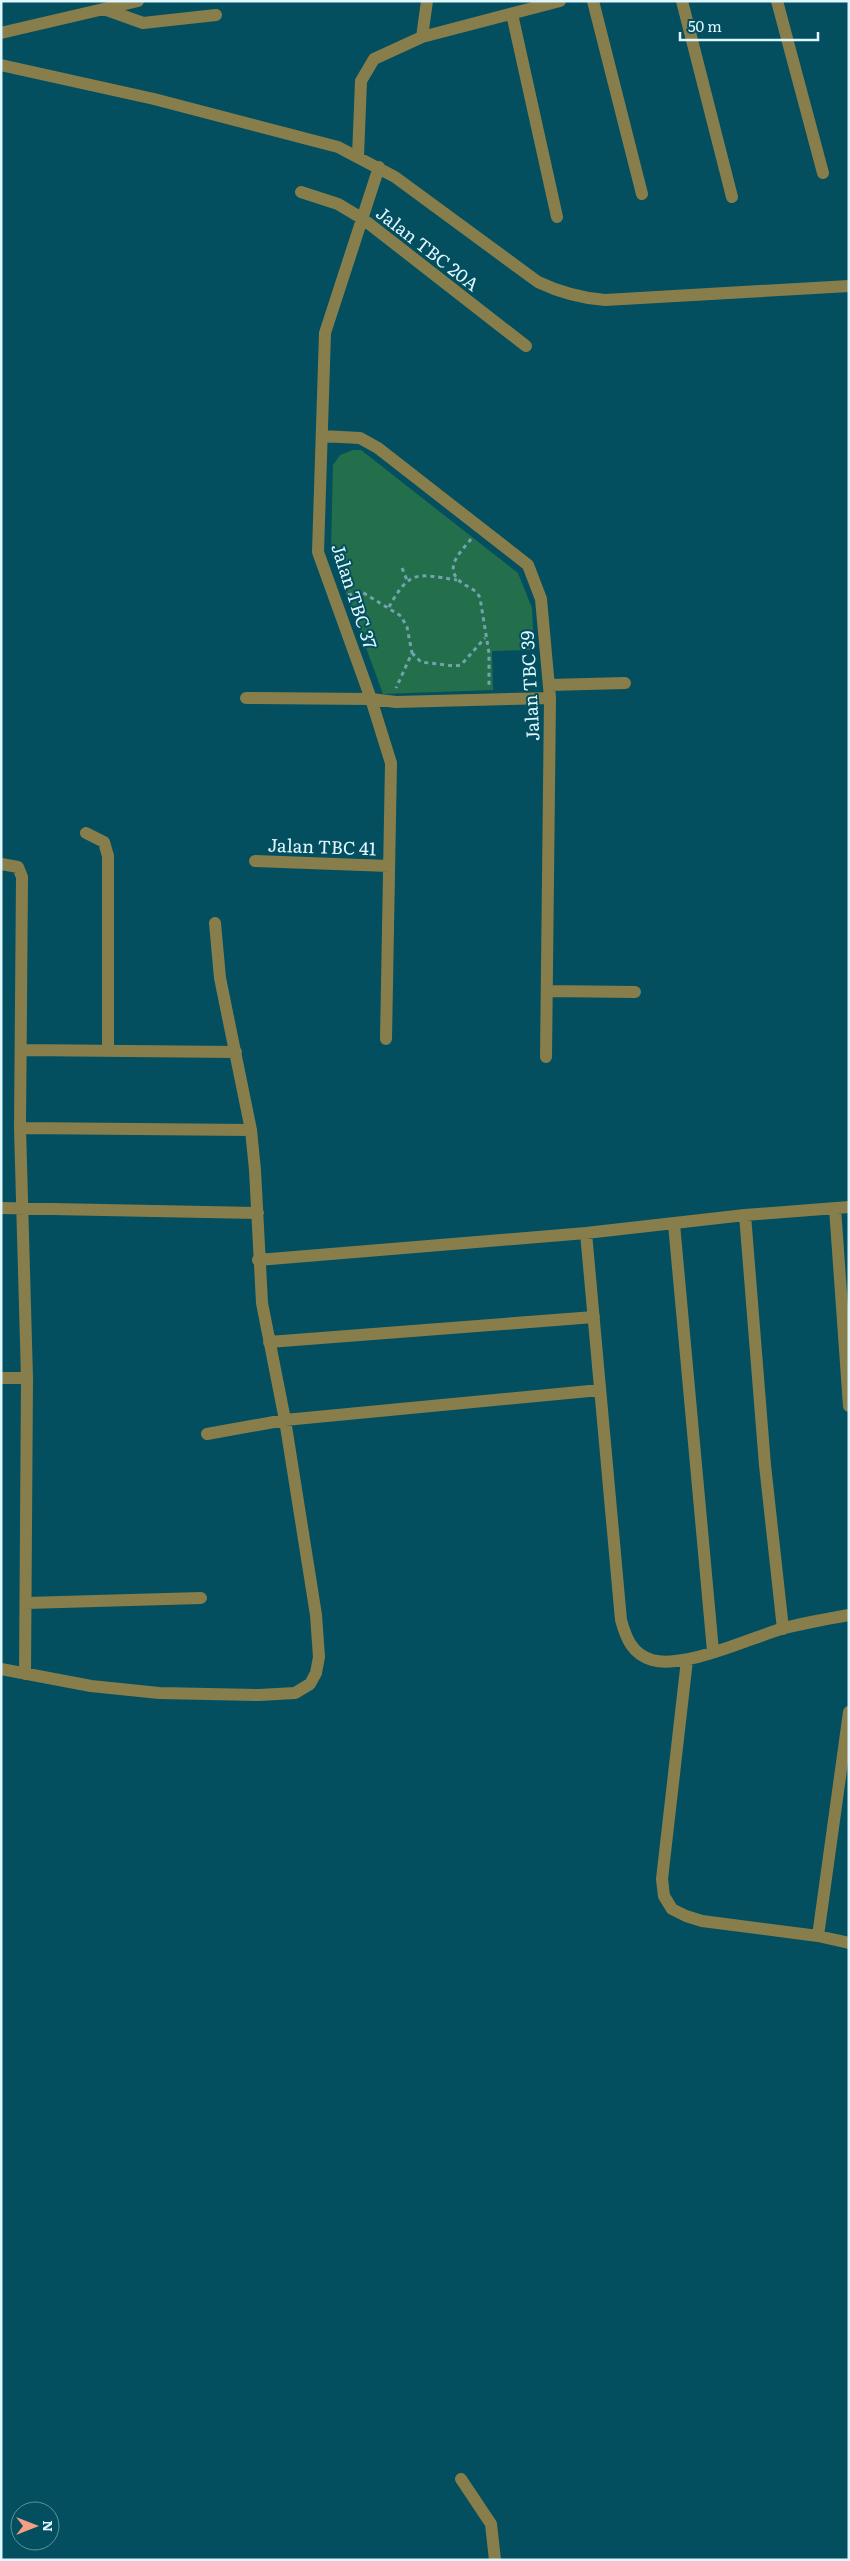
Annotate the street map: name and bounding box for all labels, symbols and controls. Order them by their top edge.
scale bar [680,10,818,42]
text: 50 m [688,14,722,37]
street label: Jalan TBC 20A [371,199,485,297]
street label: Jalan TBC 37 [325,540,385,652]
street label: Jalan TBC 39 [513,630,545,742]
street label: Jalan TBC 41 [267,831,377,861]
north arrow [10,2501,60,2551]
text: N [39,2520,59,2532]

